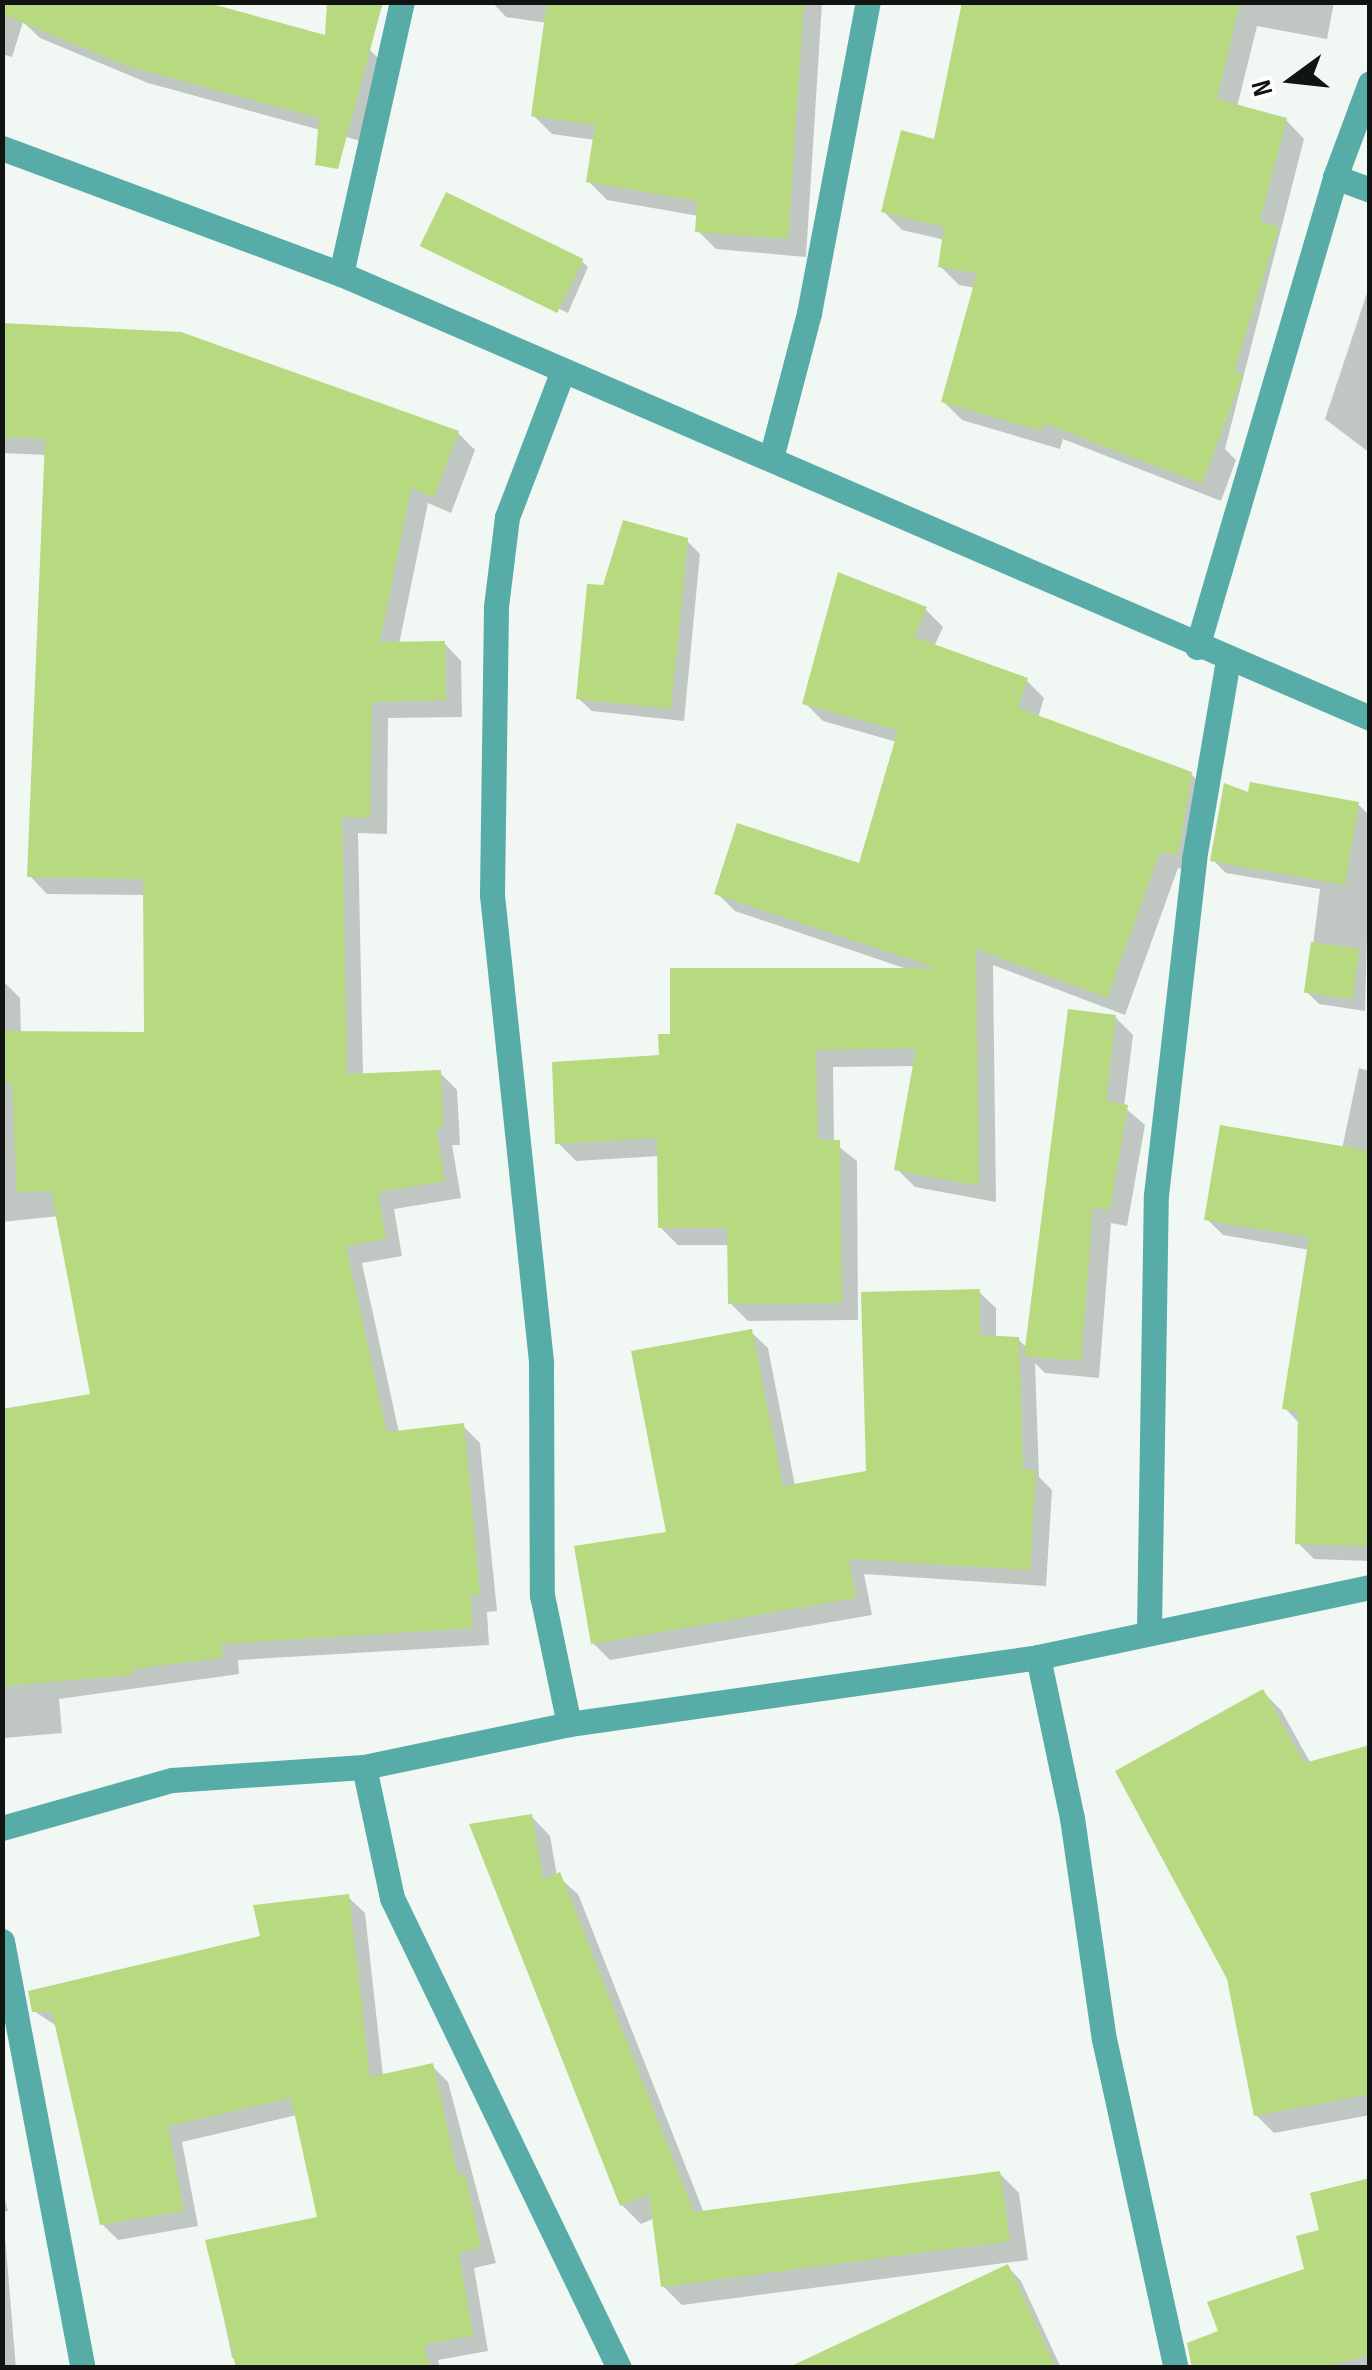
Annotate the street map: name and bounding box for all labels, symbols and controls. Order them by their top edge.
north arrow [1242,30,1342,130]
text: N [1245,76,1280,99]

